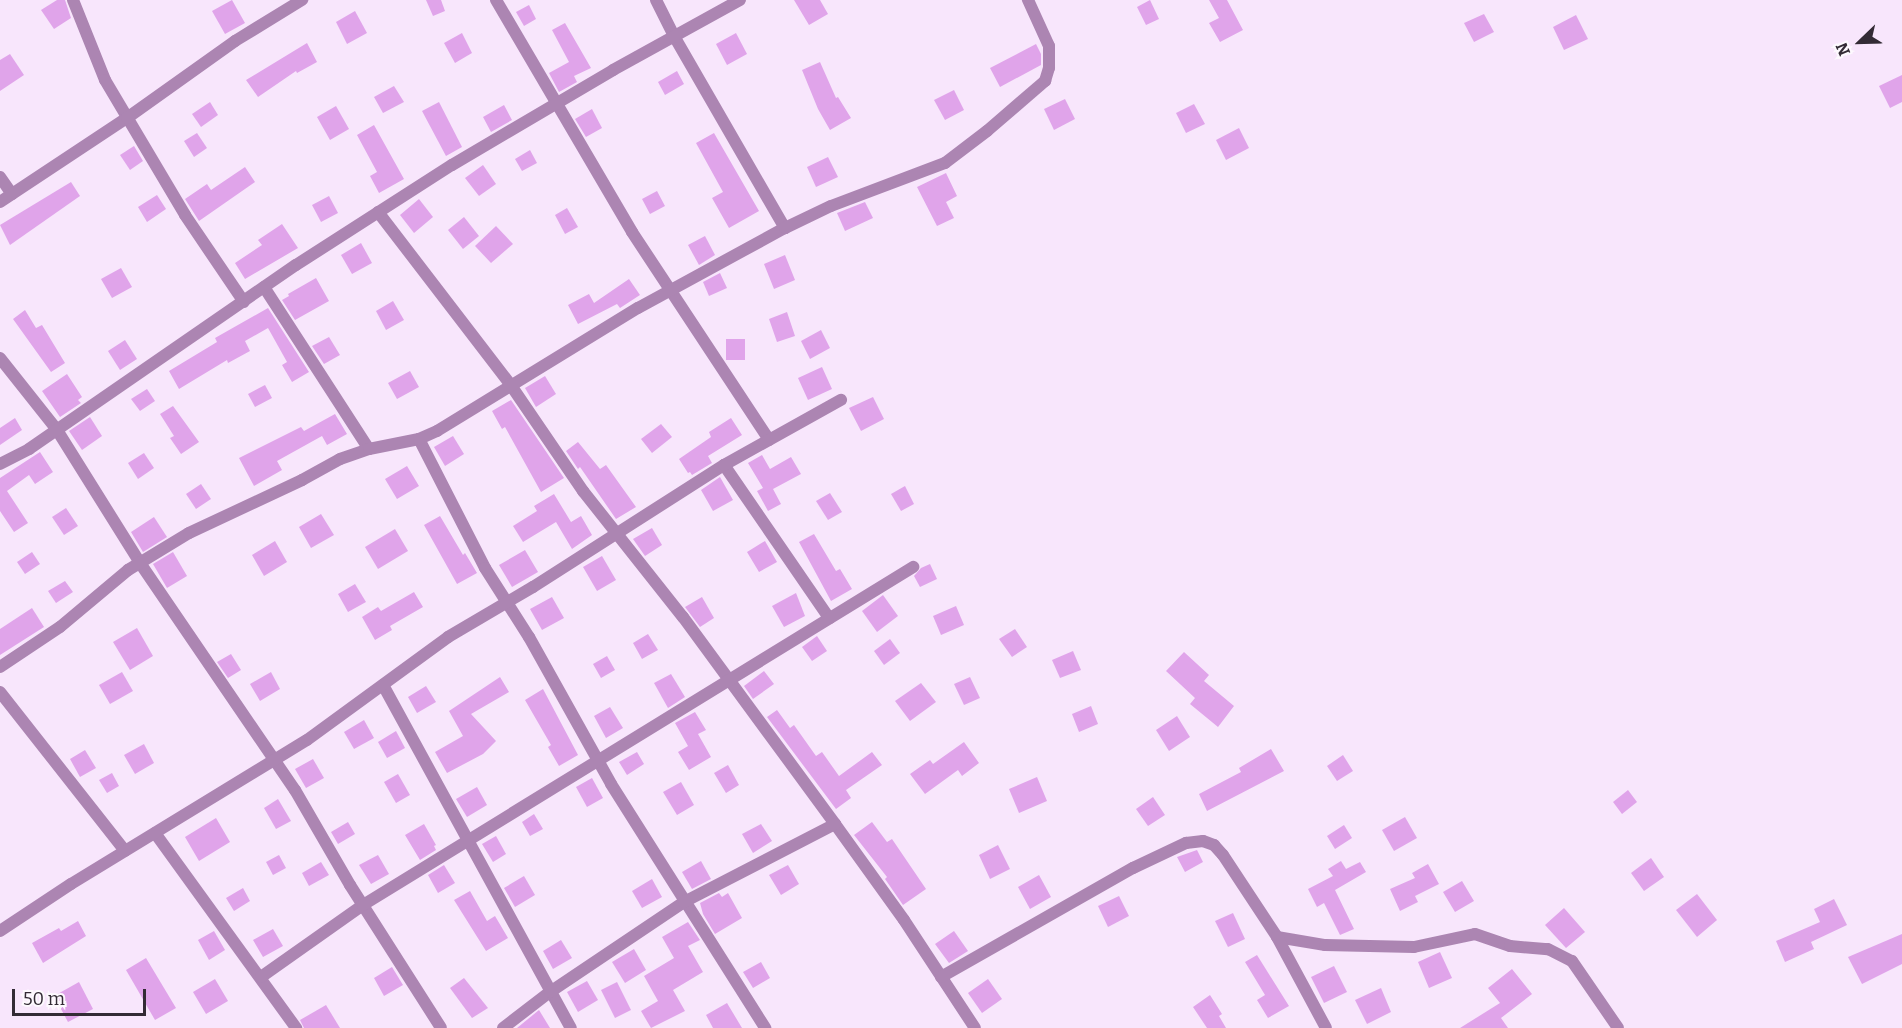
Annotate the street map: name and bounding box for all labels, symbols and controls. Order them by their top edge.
north arrow [1830,12,1890,72]
text: N [1832,40,1854,59]
scale bar [15,977,148,1015]
text: 50 m [23,988,65,1010]

